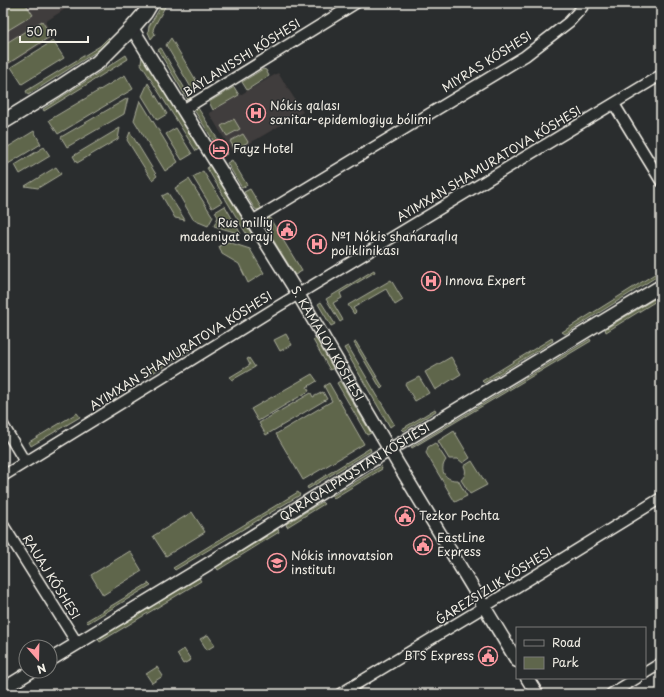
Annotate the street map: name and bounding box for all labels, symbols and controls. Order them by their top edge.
street label: BAYLANISSHI KÓSHESI [179,14,304,101]
scale bar [20,18,88,44]
text: 50 m [26,22,57,40]
street label: MIYRAS KÓSHESI [438,26,535,96]
place label: Nókis qalası sanitar-epidemlogiya bólimi [270,96,432,128]
street label: AYIMXAN SHAMURATOVA KÓSHESI [393,101,584,226]
hospital icon: Nókis qalası sanitar-epidemlogiya bólimi [245,102,267,124]
hotel icon: Fayz Hotel [208,138,230,160]
place label: Fayz Hotel [233,139,293,157]
place label: Rus milliy madeniyat orayi [180,213,273,245]
public building icon: Rus milliy madeniyat orayi [276,219,298,241]
place label: №1 Nókis shańaraqlıq poliklinikası [331,227,458,259]
hospital icon: №1 Nókis shańaraqlıq poliklinikası [306,233,328,255]
hospital icon: Innova Expert [420,270,442,292]
place label: Innova Expert [445,271,526,289]
street label: S. KAMALOV KÓSHESI [287,282,369,404]
street label: AYIMXAN SHAMURATOVA KÓSHESI [86,286,275,414]
street label: QARAQALPAQSTAN KÓSHESI [275,418,433,525]
public building icon: Tezkor Pochta [394,505,416,527]
place label: Tezkor Pochta [419,506,500,524]
place label: EastLine Express [437,528,485,560]
street label: RAUAJ KÓSHESI [18,531,85,622]
public building icon: EastLine Express [412,534,434,556]
street label: ǴAREZSIZLIK KÓSHESI [432,542,555,628]
place label: Nókis innovatsion institutı [291,546,393,578]
school or university icon: Nókis innovatsion institutı [266,552,288,574]
legend [516,627,646,679]
text: Road [552,633,581,651]
north arrow [18,639,58,679]
public building icon: BTS Express [477,645,499,667]
place label: BTS Express [404,646,474,664]
text: Park [552,653,579,671]
text: N [34,659,49,678]

